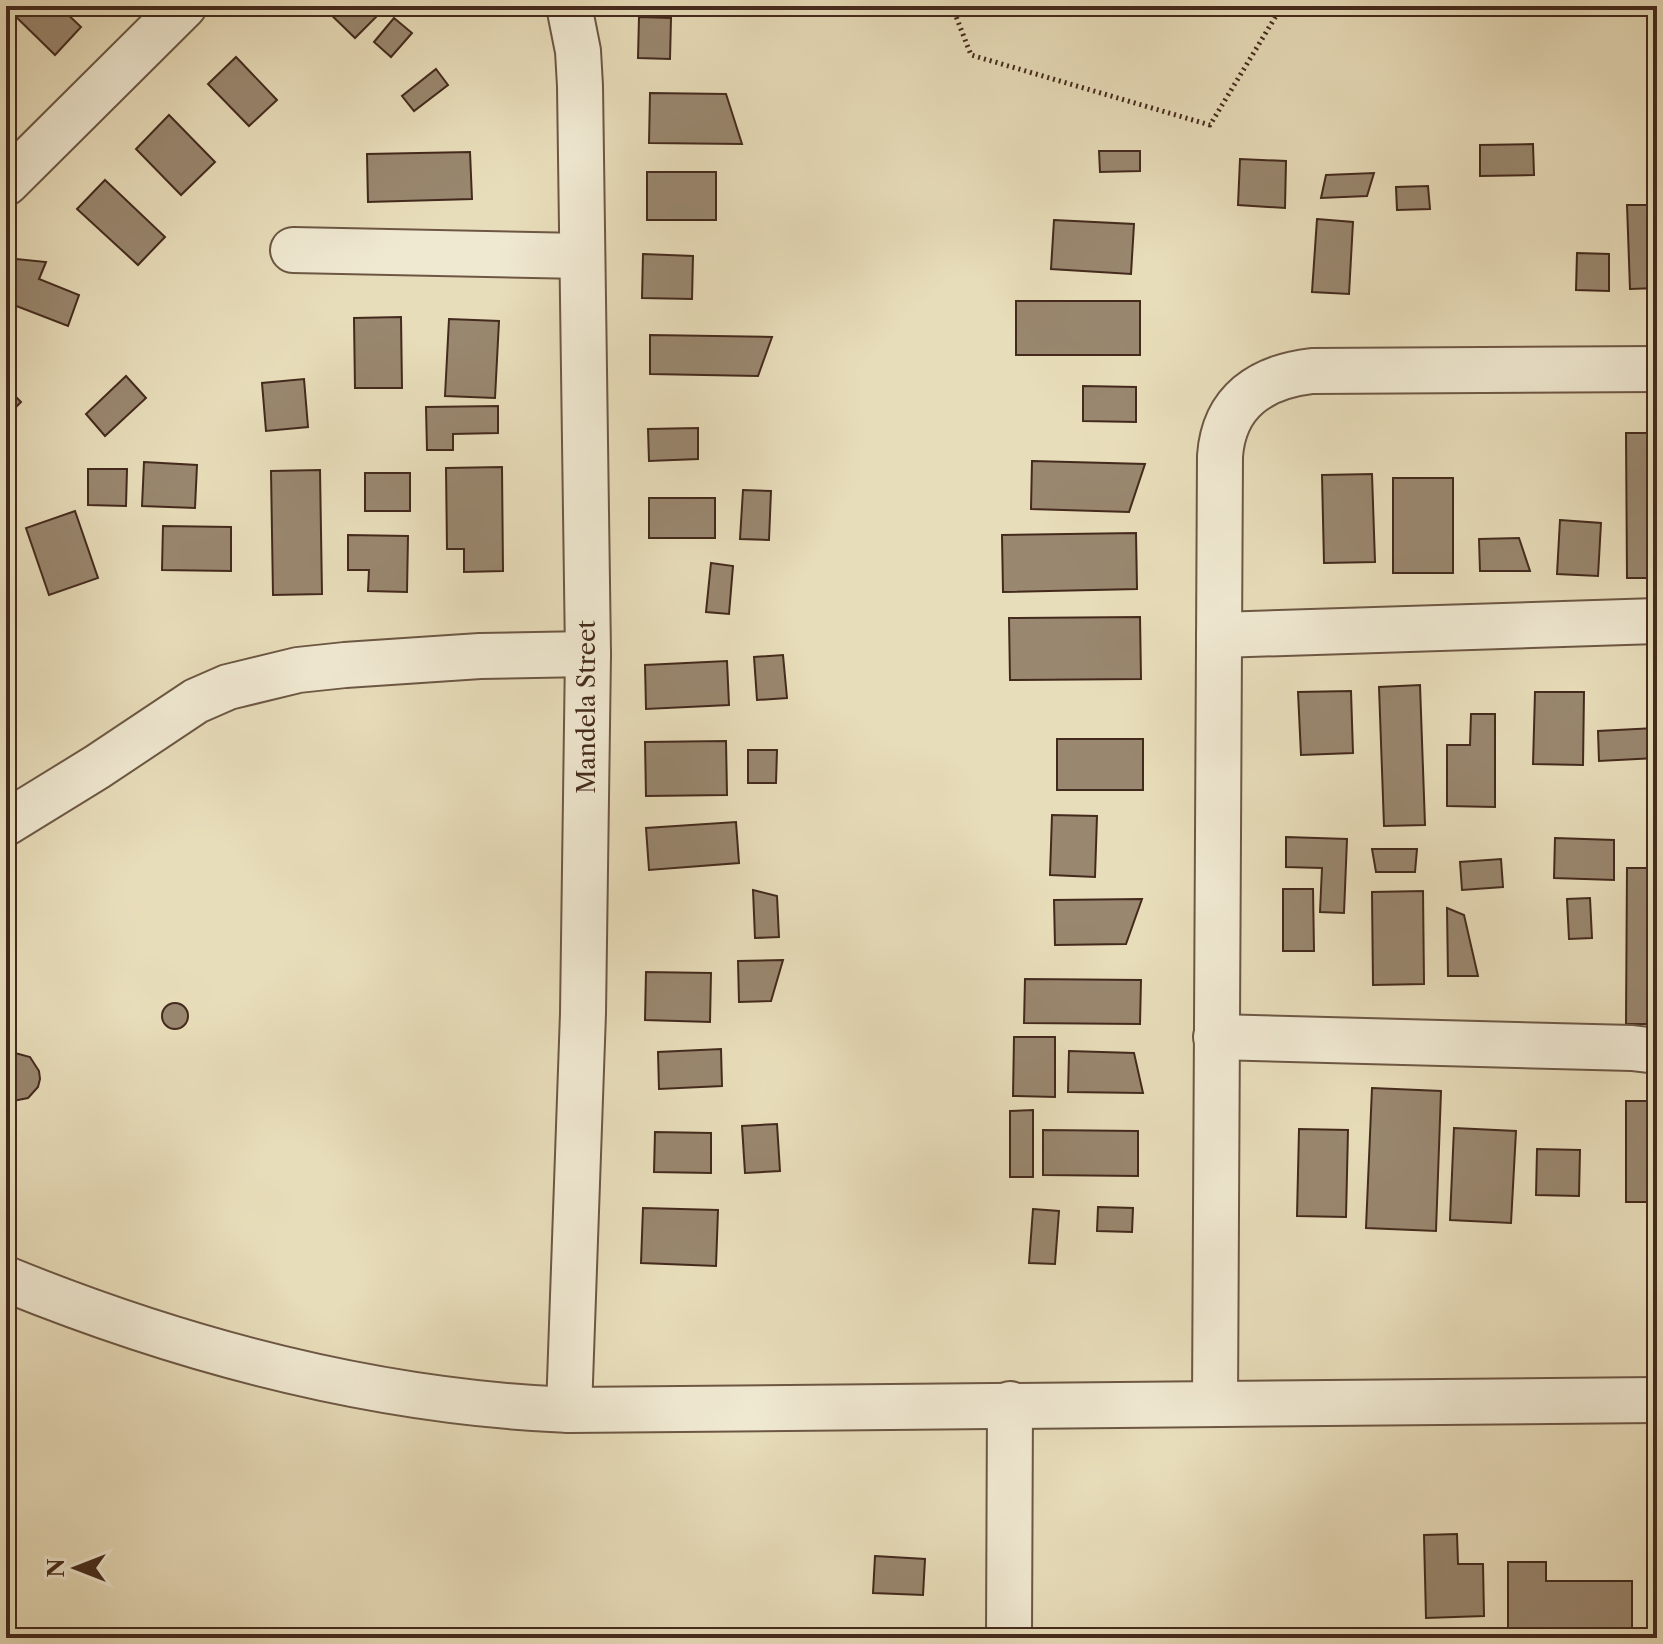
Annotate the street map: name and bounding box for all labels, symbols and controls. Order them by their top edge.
street label: Mandela Street [572,620,601,794]
north arrow [36,1528,116,1608]
text: N [43,1558,70,1578]

